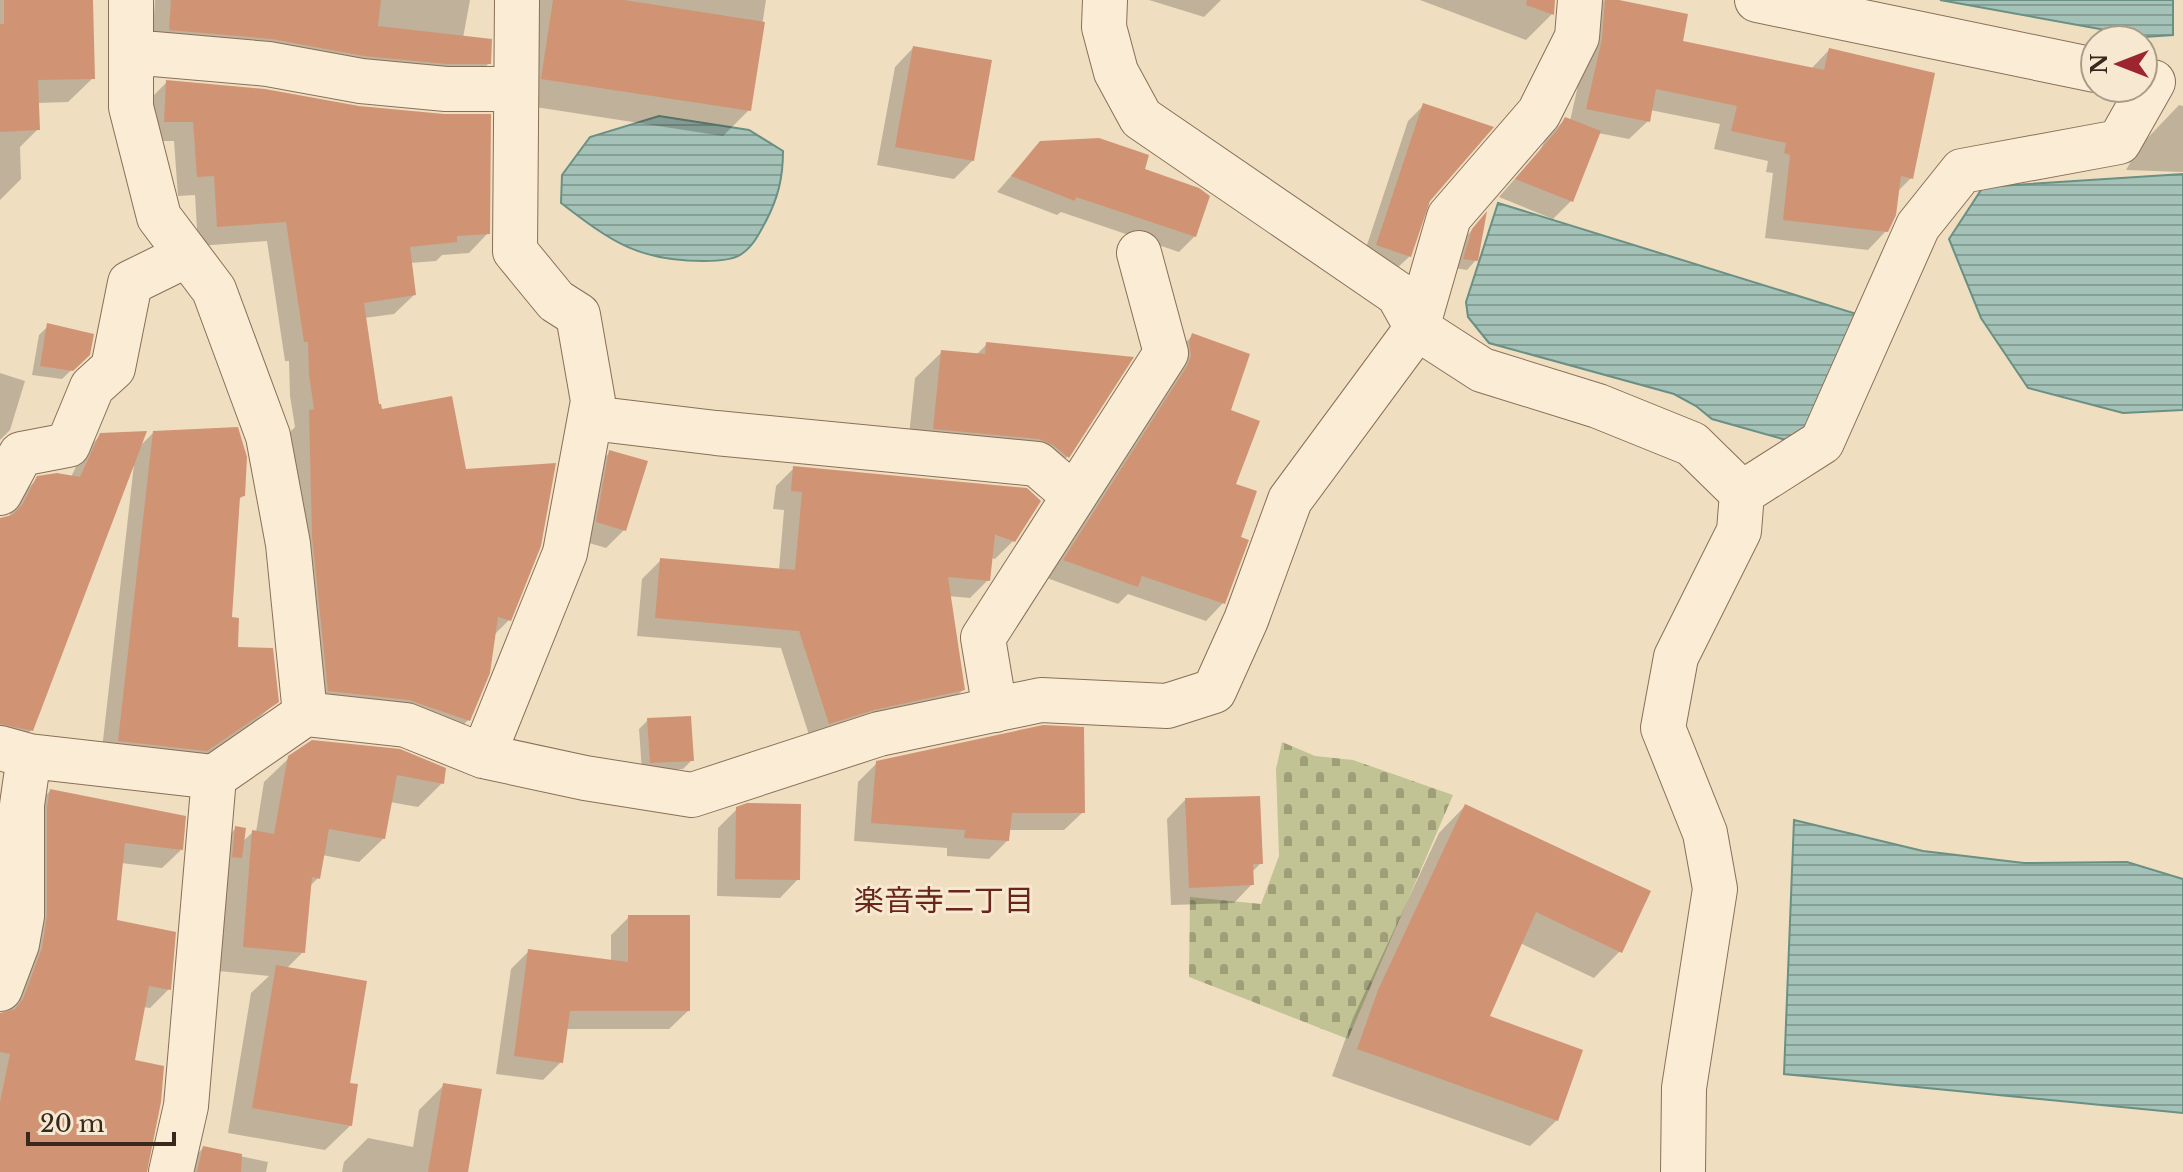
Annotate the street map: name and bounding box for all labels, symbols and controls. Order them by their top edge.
north arrow [2079,24,2159,104]
text: N [2086,53,2113,74]
district label: 楽音寺二丁目 [854,882,1034,919]
scale bar [28,1096,174,1146]
text: 20 m [40,1109,105,1138]

